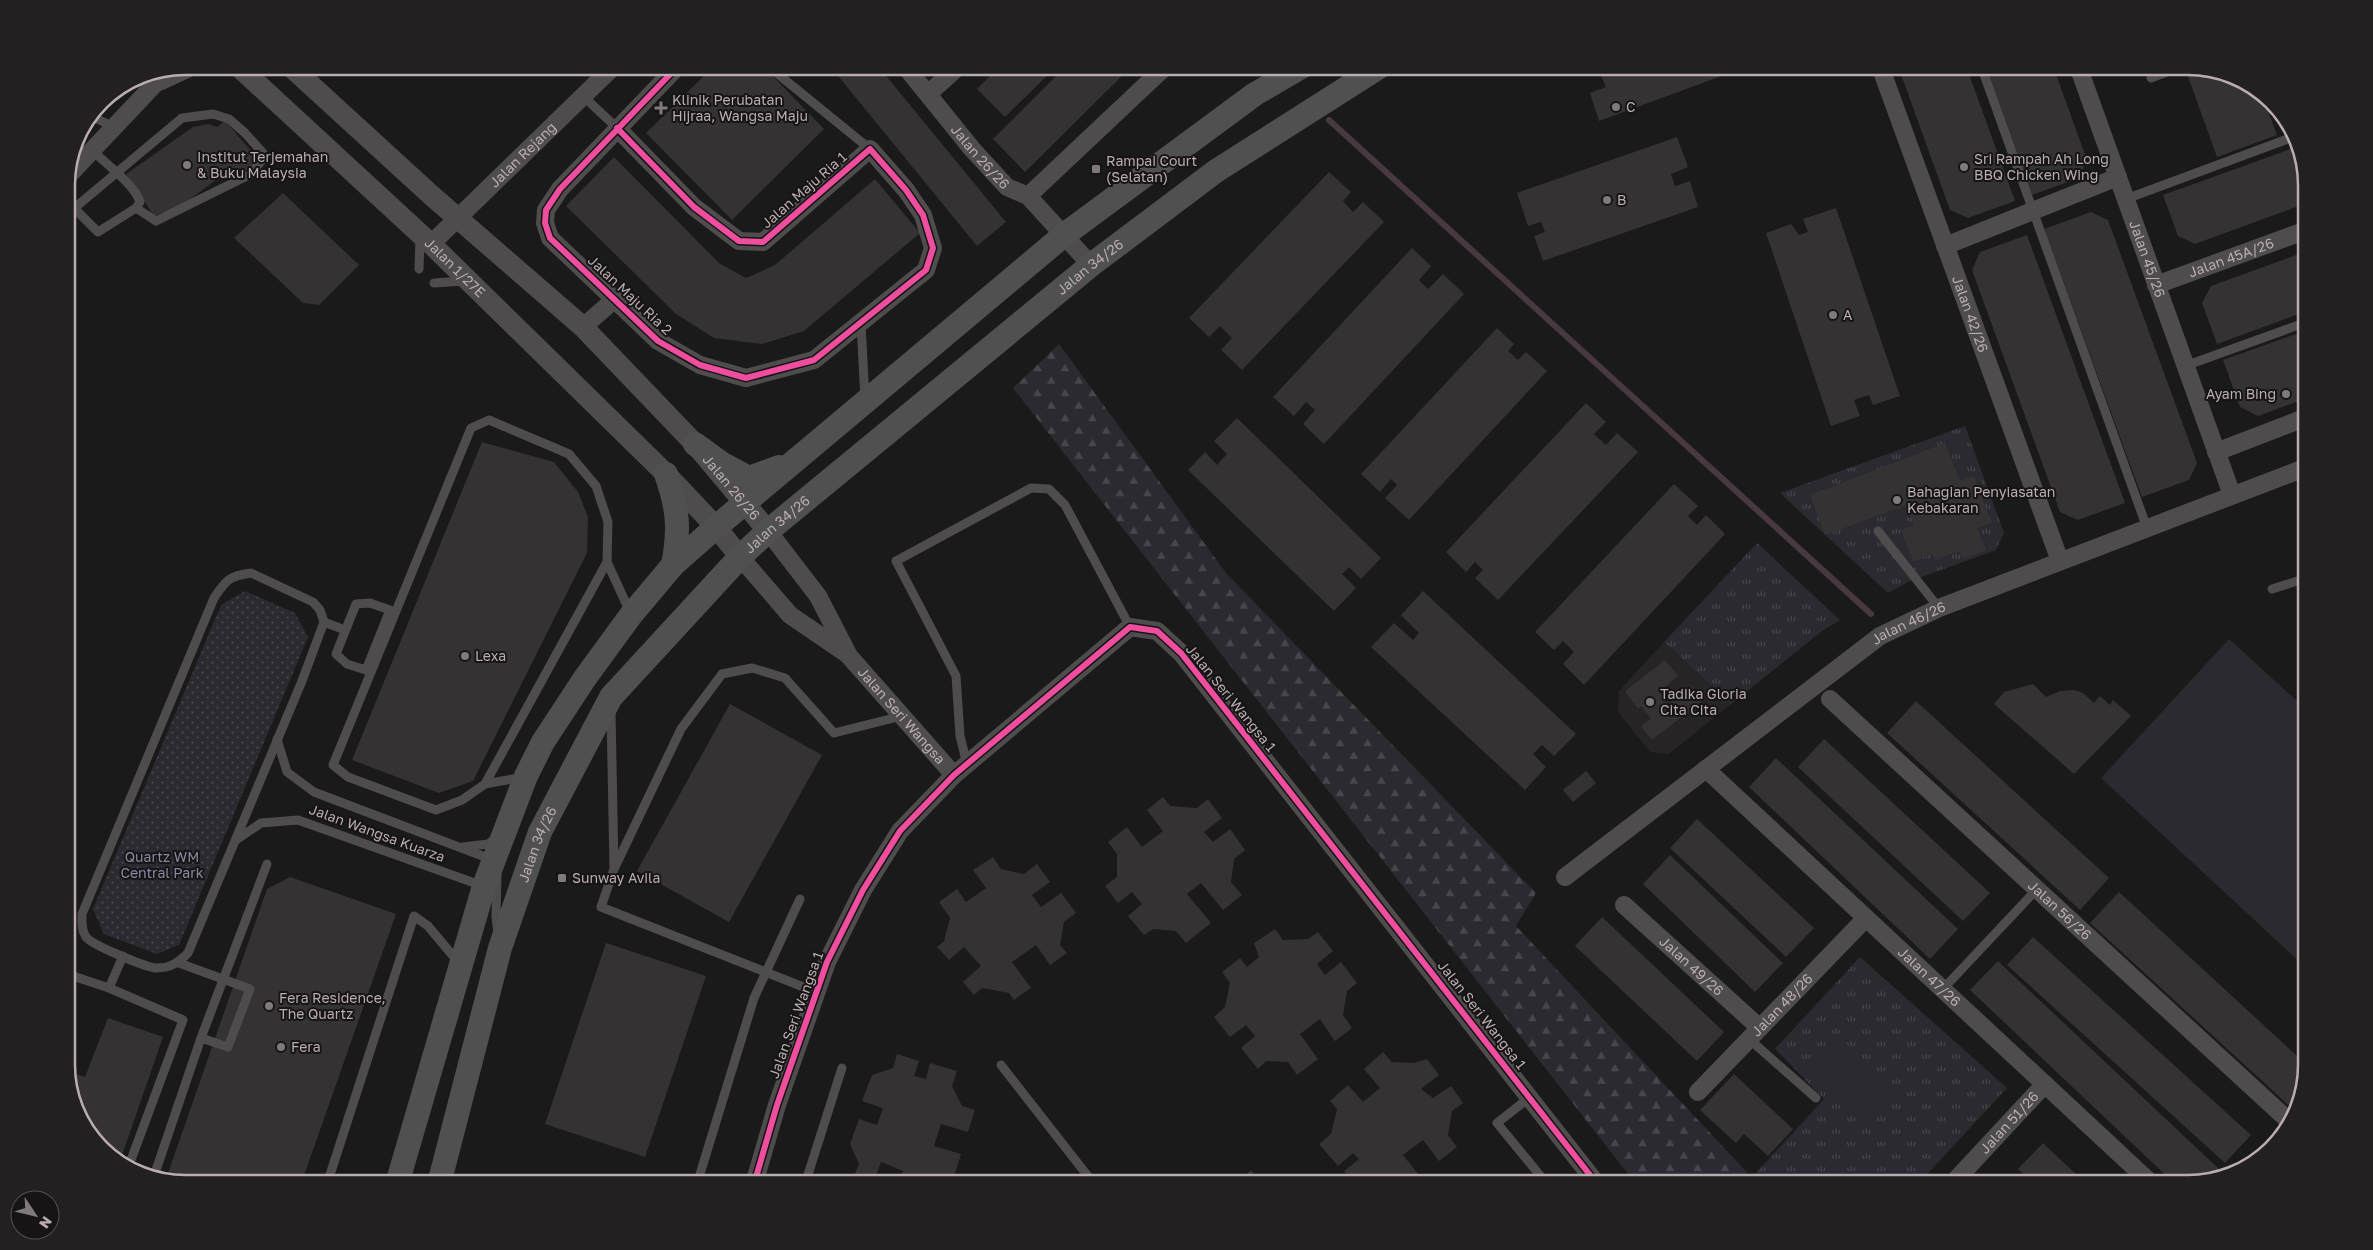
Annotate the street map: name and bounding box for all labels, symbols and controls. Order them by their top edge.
place label: Klinik Perubatan Hijraa, Wangsa Maju [672,91,808,124]
place label: C [1626,98,1636,115]
marker: Klinik Perubatan Hijraa, Wangsa Maju [654,101,668,115]
marker: C [1610,101,1622,113]
street label: Jalan Rejang [485,118,559,191]
street label: Jalan 26/26 [948,121,1013,192]
place label: Institut Terjemahan & Buku Malaysia [197,148,328,181]
street label: Jalan Maju Ria 1 [758,148,850,231]
place label: Sri Rampah Ah Long BBQ Chicken Wing [1974,150,2109,183]
place label: Rampai Court (Selatan) [1106,152,1197,185]
marker: Institut Terjemahan & Buku Malaysia [181,159,193,171]
marker: Sri Rampah Ah Long BBQ Chicken Wing [1958,161,1970,173]
marker: Rampai Court (Selatan) [1090,163,1102,175]
place label: B [1617,191,1626,208]
marker: B [1601,194,1613,206]
street label: Jalan 45/26 [2126,218,2169,299]
street label: Jalan 1/27E [422,234,489,300]
street label: Jalan 45A/26 [2186,234,2276,280]
street label: Jalan 34/26 [1053,235,1126,298]
street label: Jalan Maju Ria 2 [585,251,676,338]
street label: Jalan 42/26 [1949,273,1992,355]
place label: A [1843,306,1853,323]
marker: A [1827,309,1839,321]
place label: Ayam Bing [2206,385,2276,402]
marker: Ayam Bing [2280,388,2292,400]
street label: Jalan 26/26 [699,451,764,523]
place label: Bahagian Penyiasatan Kebakaran [1907,483,2055,516]
street label: Jalan 34/26 [741,491,813,556]
marker: Bahagian Penyiasatan Kebakaran [1891,494,1903,506]
street label: Jalan 46/26 [1867,597,1948,648]
street label: Jalan Seri Wangsa 1 [1183,640,1280,755]
place label: Lexa [475,647,506,664]
marker: Lexa [459,650,471,662]
street label: Jalan Seri Wangsa [855,663,949,767]
place label: Tadika Gloria Cita Cita [1660,685,1747,718]
marker: Tadika Gloria Cita Cita [1644,696,1656,708]
street label: Jalan Wangsa Kuarza [307,800,447,865]
street label: Jalan 34/26 [514,803,560,884]
park label: Quartz WM Central Park [120,848,204,881]
place label: Sunway Avila [572,869,660,886]
marker: Sunway Avila [556,872,568,884]
street label: Jalan 56/26 [2025,876,2095,943]
street label: Jalan 49/26 [1656,932,1727,999]
street label: Jalan 47/26 [1895,943,1965,1010]
street label: Jalan Seri Wangsa 1 [765,949,826,1081]
street label: Jalan Seri Wangsa 1 [1435,957,1530,1073]
street label: Jalan 48/26 [1748,970,1816,1040]
place label: Fera Residence, The Quartz [279,989,386,1022]
marker: Fera Residence, The Quartz [263,1000,275,1012]
place label: Fera [291,1038,321,1055]
marker: Fera [275,1041,287,1053]
street label: Jalan 51/26 [1976,1088,2042,1157]
north arrow [10,1190,60,1240]
text: N [36,1214,56,1232]

